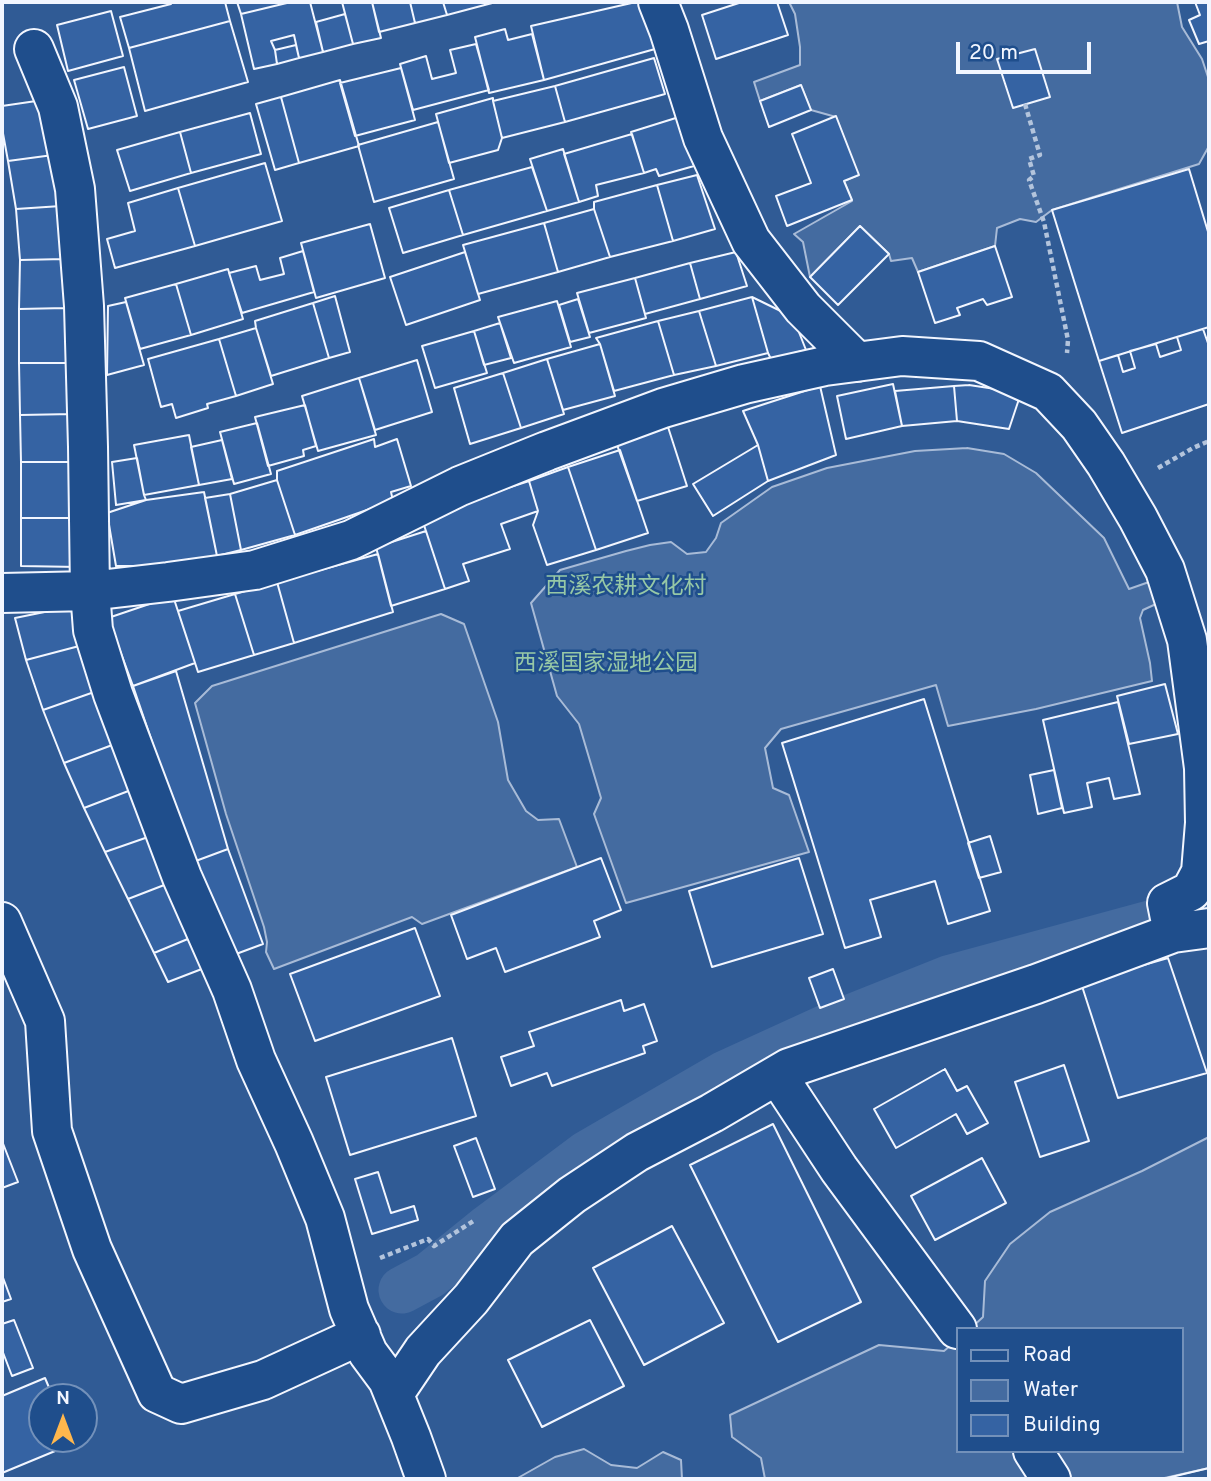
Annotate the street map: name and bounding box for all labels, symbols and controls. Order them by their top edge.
scale bar [959,28,1094,72]
text: 20 m [969,40,1018,67]
park label: 西溪农耕文化村 [546,574,706,602]
park label: 西溪国家湿地公园 [514,651,698,679]
legend [956,1327,1183,1453]
text: Road [1023,1342,1072,1369]
text: Water [1023,1377,1078,1404]
north arrow [28,1383,98,1453]
text: N [56,1387,70,1411]
text: Building [1023,1412,1101,1439]

